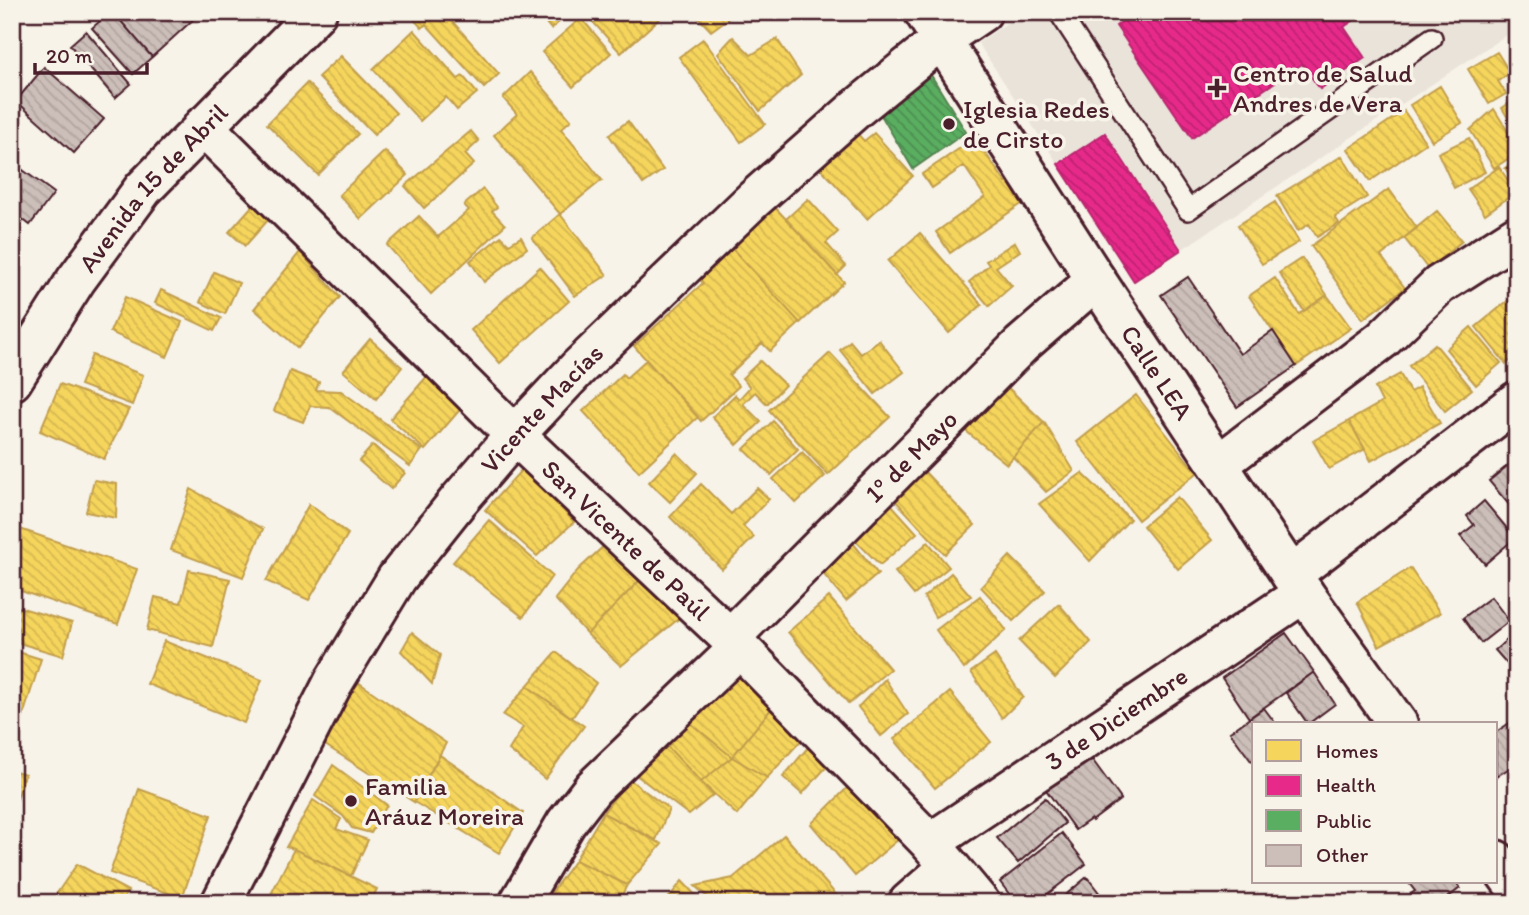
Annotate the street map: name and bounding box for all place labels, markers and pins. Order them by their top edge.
place label: Centro de Salud Andres de Vera [1233,57,1413,119]
marker: Centro de Salud Andres de Vera [1207,78,1227,98]
place label: Iglesia Redes de Cirsto [963,93,1110,155]
marker: Iglesia Redes de Cirsto [941,116,957,132]
place label: Familia Aráuz Moreira [365,770,524,832]
marker: Familia Aráuz Moreira [343,793,359,809]

